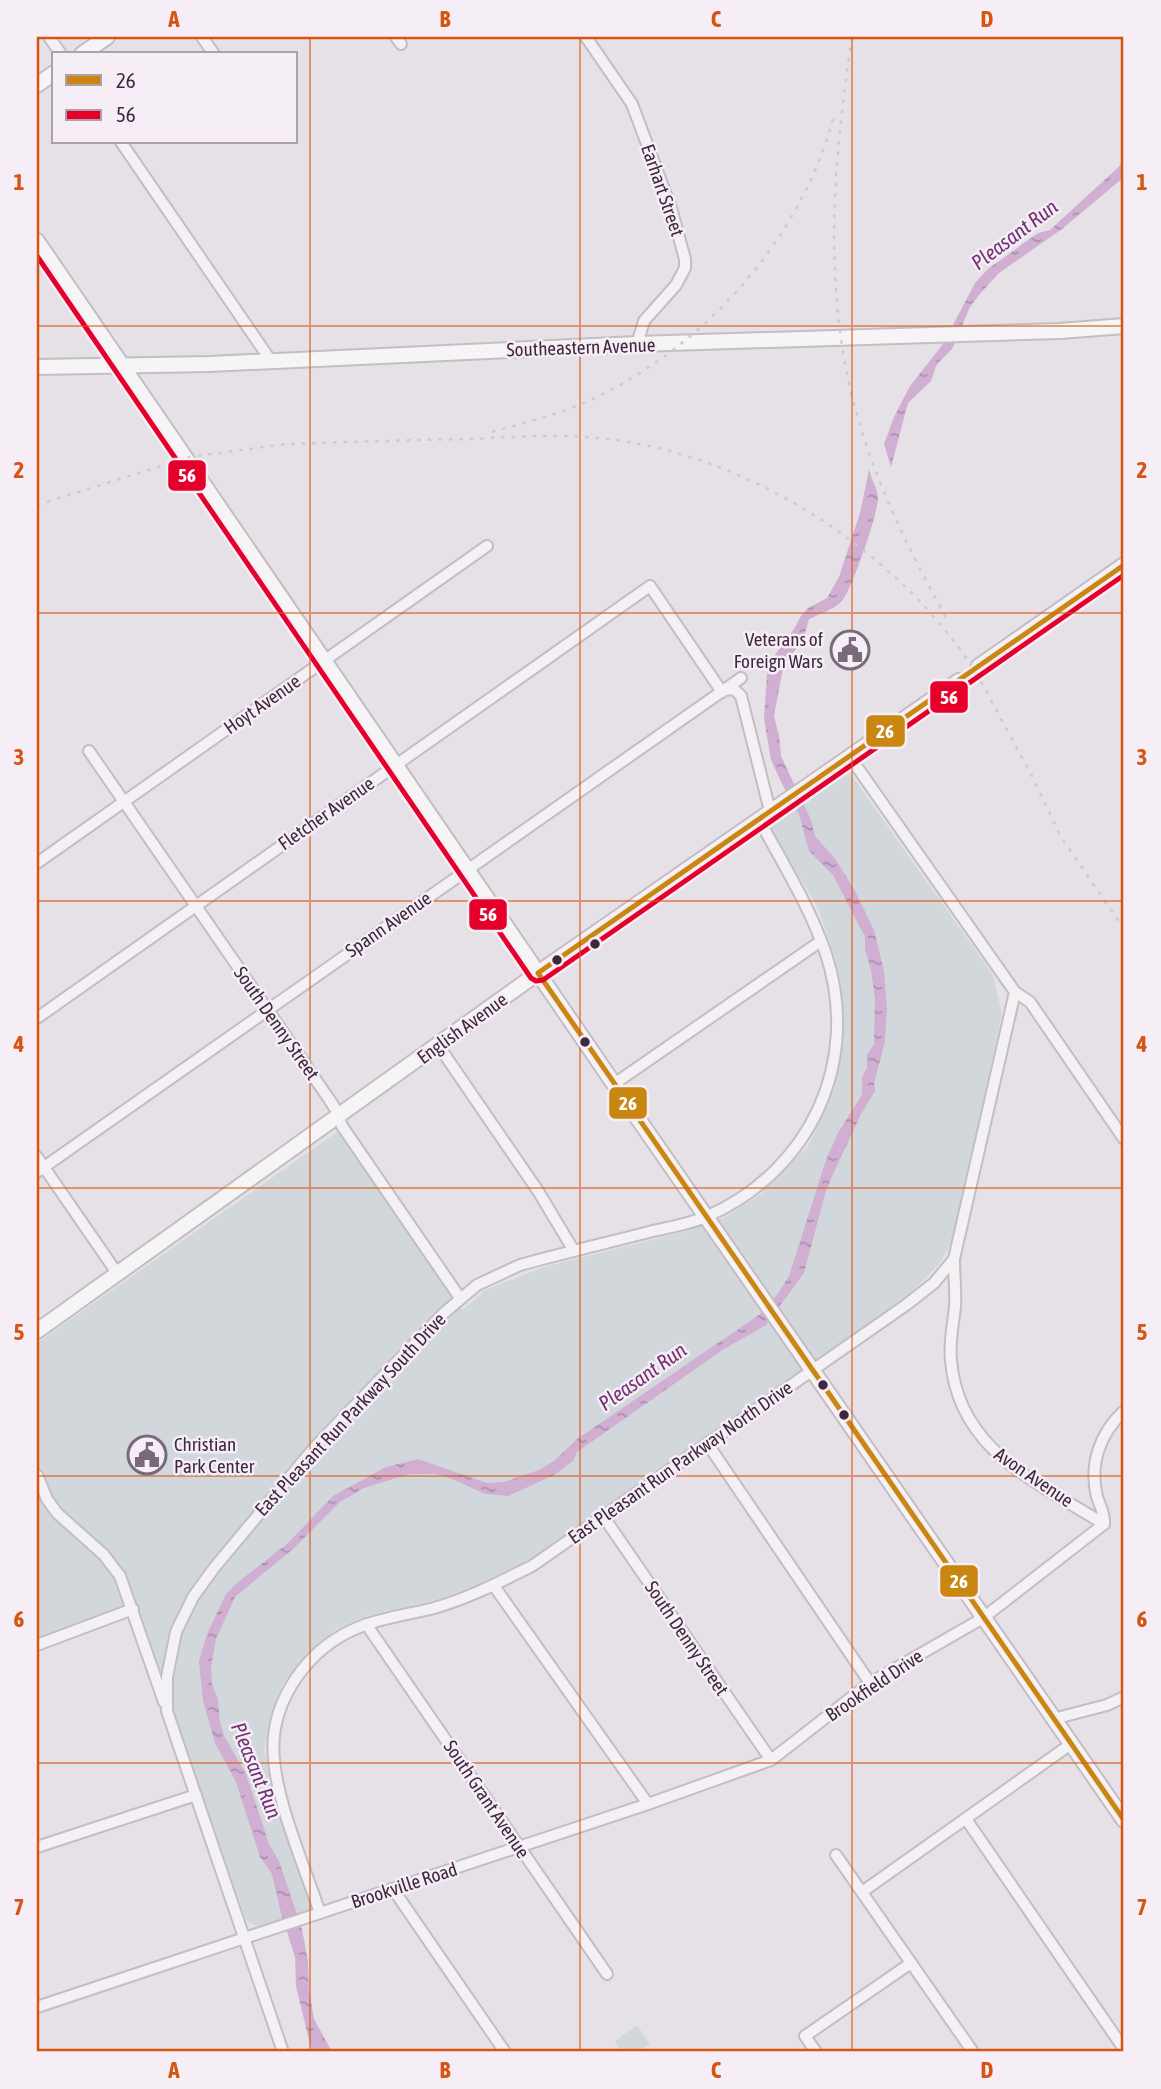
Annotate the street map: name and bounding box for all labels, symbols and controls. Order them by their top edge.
text: A [167,6,180,32]
text: B [440,6,451,32]
text: C [711,6,722,32]
text: D [981,6,994,32]
legend [52,52,298,144]
text: 26 [116,68,136,92]
text: 56 [116,102,136,126]
street label: Earhart Street [637,141,689,239]
text: 1 [14,169,25,195]
text: 1 [1137,169,1148,195]
water label: Pleasant Run [966,194,1062,274]
street label: Southeastern Avenue [506,333,656,361]
text: 2 [14,457,24,483]
text: 2 [1137,457,1147,483]
line badge: 56 [167,459,207,492]
text: 56 [178,464,196,486]
place label: Veterans of Foreign Wars [734,628,823,672]
public building icon: Veterans of Foreign Wars [829,629,871,671]
street label: Hoyt Avenue [220,670,304,738]
line badge: 56 [929,680,969,714]
text: 56 [940,686,958,708]
line badge: 26 [865,714,906,748]
text: 26 [876,720,894,742]
text: 3 [14,744,24,770]
text: 3 [1137,744,1147,770]
street label: Fletcher Avenue [274,772,378,854]
street label: Spann Avenue [341,886,435,962]
line badge: 56 [468,898,508,931]
text: 56 [479,903,497,925]
unlabelled marker [588,937,602,951]
unlabelled marker [550,953,564,967]
street label: South Denny Street [230,962,324,1084]
street label: English Avenue [413,988,511,1068]
text: 4 [13,1031,25,1057]
text: 4 [1136,1031,1148,1057]
unlabelled marker [578,1035,592,1049]
line badge: 26 [608,1086,648,1120]
text: 26 [619,1092,637,1114]
street label: East Pleasant Run Parkway South Drive [250,1308,450,1520]
text: 5 [14,1319,25,1345]
text: 5 [1137,1319,1148,1345]
water label: Pleasant Run [594,1337,690,1415]
street label: East Pleasant Run Parkway North Drive [564,1376,796,1548]
unlabelled marker [816,1378,830,1392]
unlabelled marker [837,1408,851,1422]
place label: Christian Park Center [174,1433,255,1477]
public building icon: Christian Park Center [126,1434,168,1476]
street label: Avon Avenue [990,1443,1078,1511]
line badge: 26 [939,1564,979,1598]
text: 26 [950,1570,968,1592]
street label: South Denny Street [641,1577,733,1699]
text: 6 [14,1606,25,1632]
text: 6 [1137,1606,1148,1632]
street label: Brookfield Drive [821,1644,927,1726]
water label: Pleasant Run [227,1718,287,1822]
street label: South Grant Avenue [439,1736,535,1862]
street label: Brookville Road [348,1857,460,1913]
text: 7 [14,1894,24,1920]
text: 7 [1137,1894,1147,1920]
text: A [167,2057,180,2083]
text: B [440,2057,451,2083]
text: C [711,2057,722,2083]
text: D [981,2057,994,2083]

